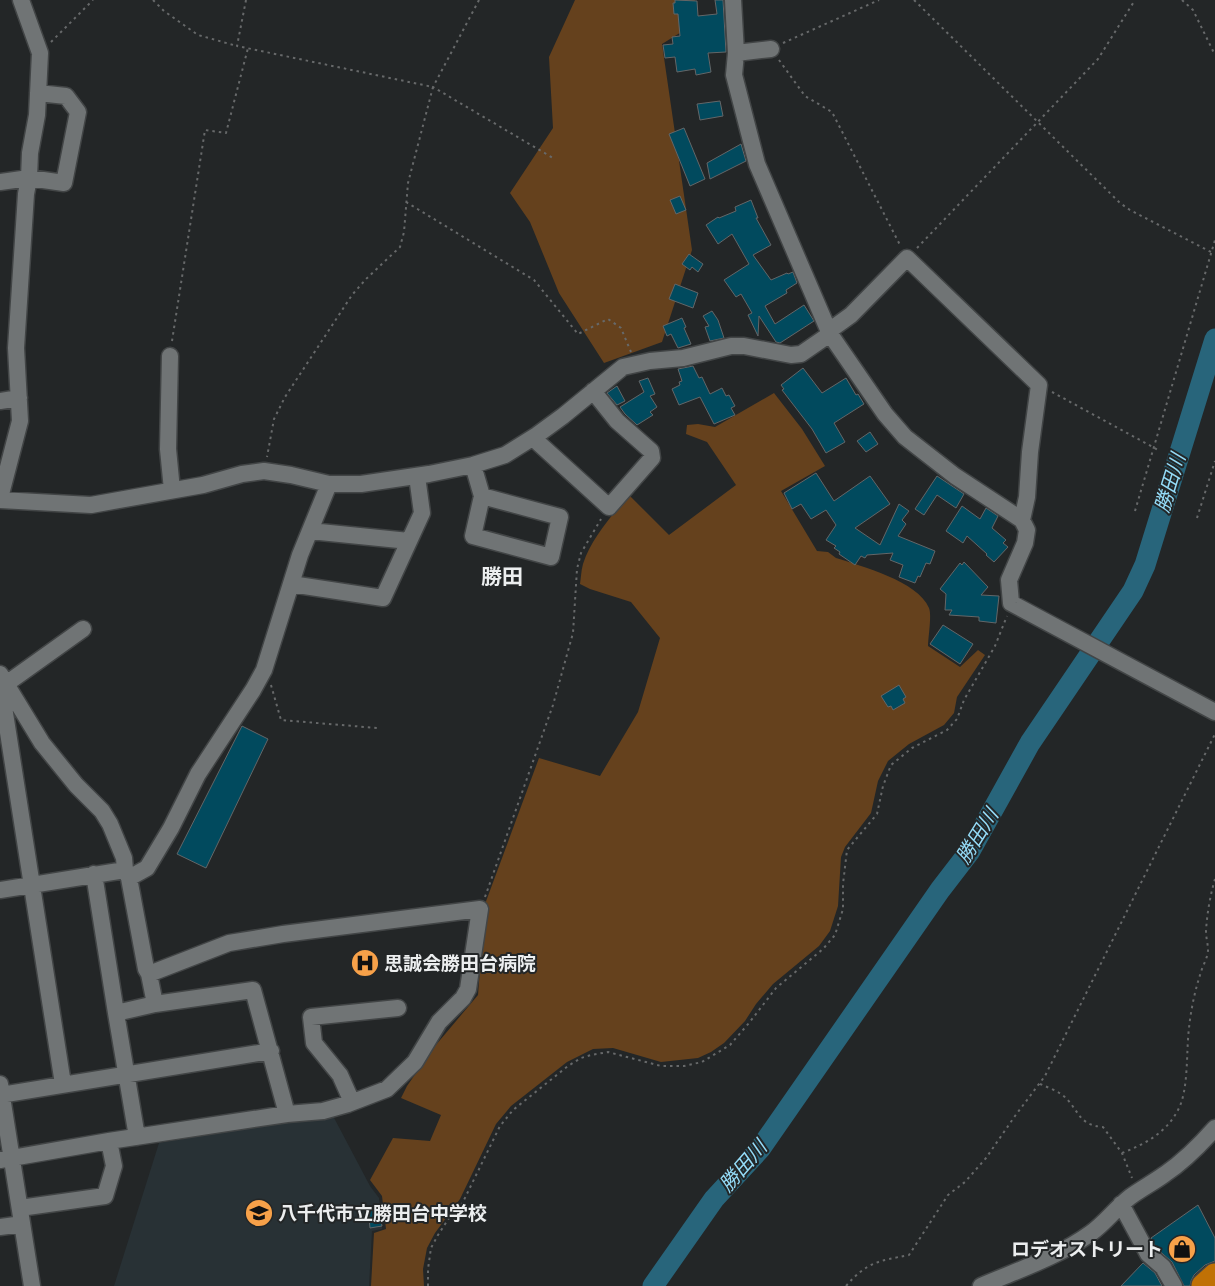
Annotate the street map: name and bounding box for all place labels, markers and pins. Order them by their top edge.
hospital icon: 思誠会勝田台病院 [350,948,380,978]
place label: 思誠会勝田台病院 [384,952,536,975]
school or university icon: 八千代市立勝田台中学校 [244,1198,274,1228]
place label: 八千代市立勝田台中学校 [278,1202,487,1225]
shop icon: ロデオストリート [1167,1234,1197,1264]
place label: ロデオストリート [1011,1238,1163,1261]

